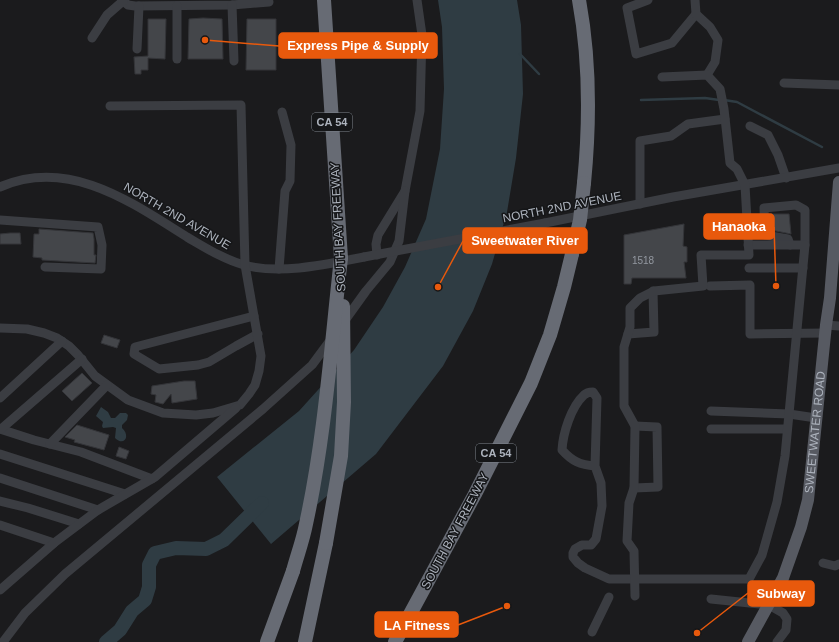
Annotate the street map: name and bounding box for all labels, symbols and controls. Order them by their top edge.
callout: Express Pipe & Supply [279,33,437,58]
text: Express Pipe & Supply [287,38,430,53]
road number: CA 54 [312,113,352,131]
street label: SOUTH BAY FREEWAY [328,162,348,292]
street label: NORTH 2ND AVENUE [121,180,233,252]
street label: NORTH 2ND AVENUE [501,189,623,225]
callout: Hanaoka [704,214,774,239]
text: Hanaoka [712,219,767,234]
callout: Sweetwater River [463,228,587,253]
text: Sweetwater River [471,233,579,248]
house number: 1518 [632,255,655,266]
street label: SWEETWATER ROAD [802,370,828,494]
road number: CA 54 [476,444,516,462]
street label: SOUTH BAY FREEWAY [418,471,492,591]
callout: Subway [748,581,814,606]
text: Subway [756,586,806,601]
callout: LA Fitness [375,612,458,637]
text: LA Fitness [384,618,450,633]

